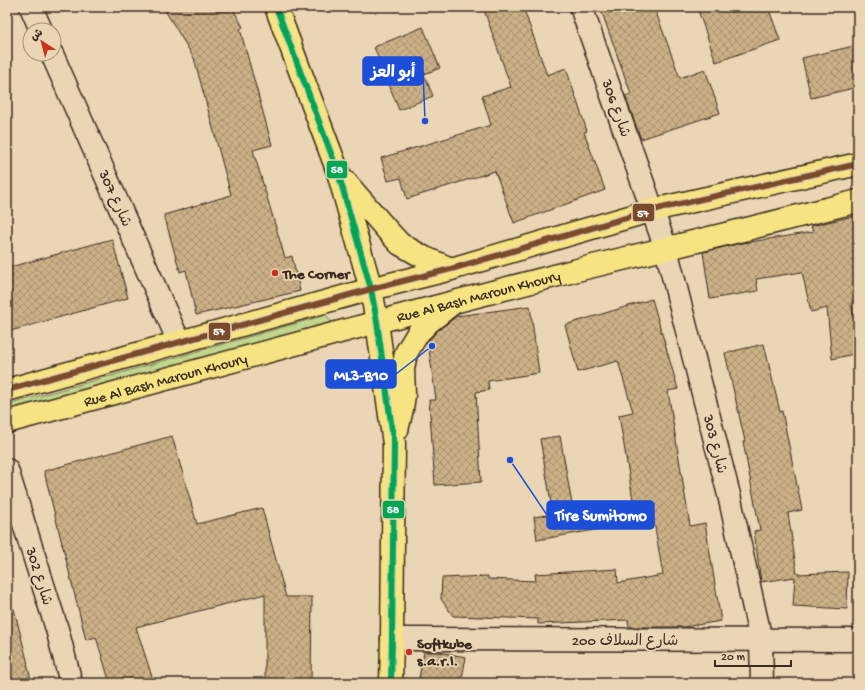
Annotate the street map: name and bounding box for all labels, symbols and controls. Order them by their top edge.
north arrow [22,22,62,62]
text: ش [29,27,46,44]
callout: أبو العز [363,57,423,85]
text: أبو العز [369,61,416,84]
street label: شارع 306 [597,76,633,140]
line badge: 58 [326,160,348,179]
text: 58 [331,165,343,177]
street label: شارع 307 [93,167,135,230]
line badge: 57 [632,203,655,222]
text: 57 [637,209,650,221]
place label: The Corner [282,266,351,284]
marker: The Corner [270,268,280,278]
street label: Rue Al Bash Maroun Khoury [395,268,563,328]
line badge: 57 [208,322,231,341]
text: 57 [213,327,226,339]
street label: Rue Al Bash Maroun Khoury [82,350,250,412]
callout: ML3-B10 [326,360,396,388]
text: ML3-B10 [334,368,388,387]
street label: شارع 303 [698,412,730,476]
line badge: 58 [382,500,405,519]
callout: Tire Sumitomo [547,501,654,529]
text: 58 [387,505,399,517]
text: Tire Sumitomo [553,508,647,527]
street label: شارع 302 [20,544,55,608]
street label: 200 شارع السلاف [572,633,678,651]
place label: Softkube s.a.r.l. [417,636,473,671]
scale bar [715,642,791,668]
marker: Softkube s.a.r.l. [404,647,414,657]
text: 20 m [721,651,746,665]

